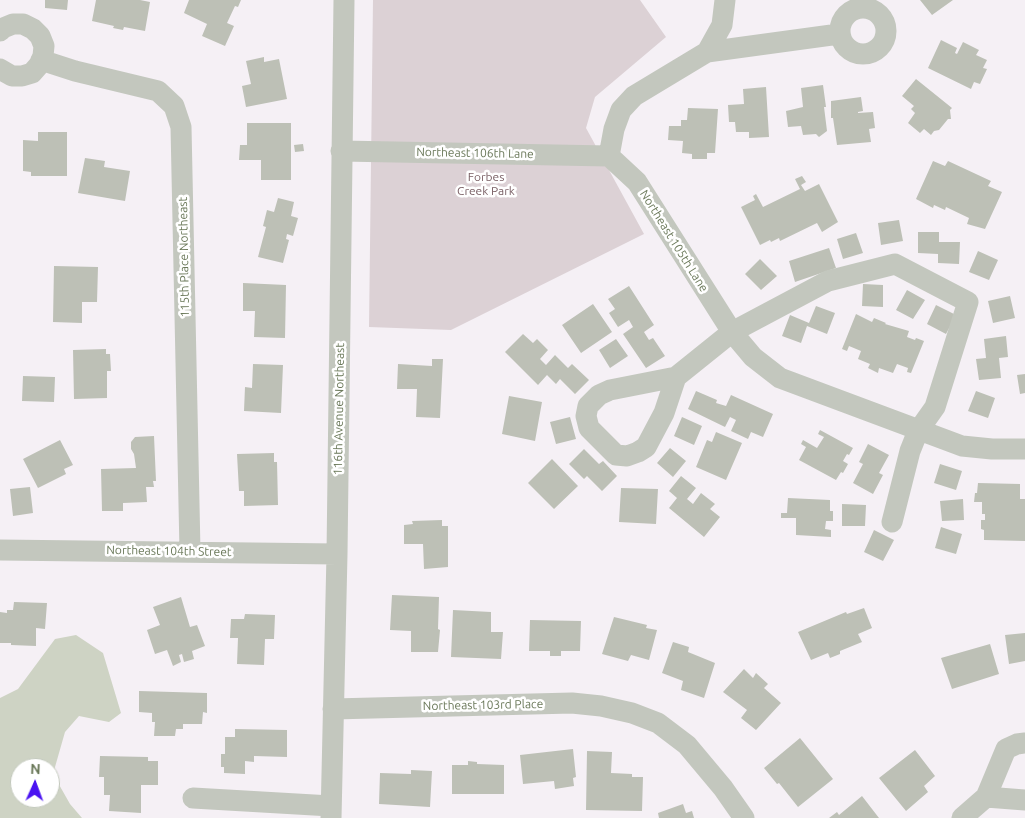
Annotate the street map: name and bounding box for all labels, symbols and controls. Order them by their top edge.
street label: Northeast 106th Lane [416,145,534,161]
park label: Forbes Creek Park [457,170,515,198]
street label: Northeast 105th Lane [637,187,711,295]
street label: 115th Place Northeast [176,197,192,317]
street label: 116th Avenue Northeast [331,343,347,475]
street label: Northeast 104th Street [106,543,232,559]
street label: Northeast 103rd Place [423,697,543,713]
north arrow [10,758,60,808]
text: N [30,761,41,777]

